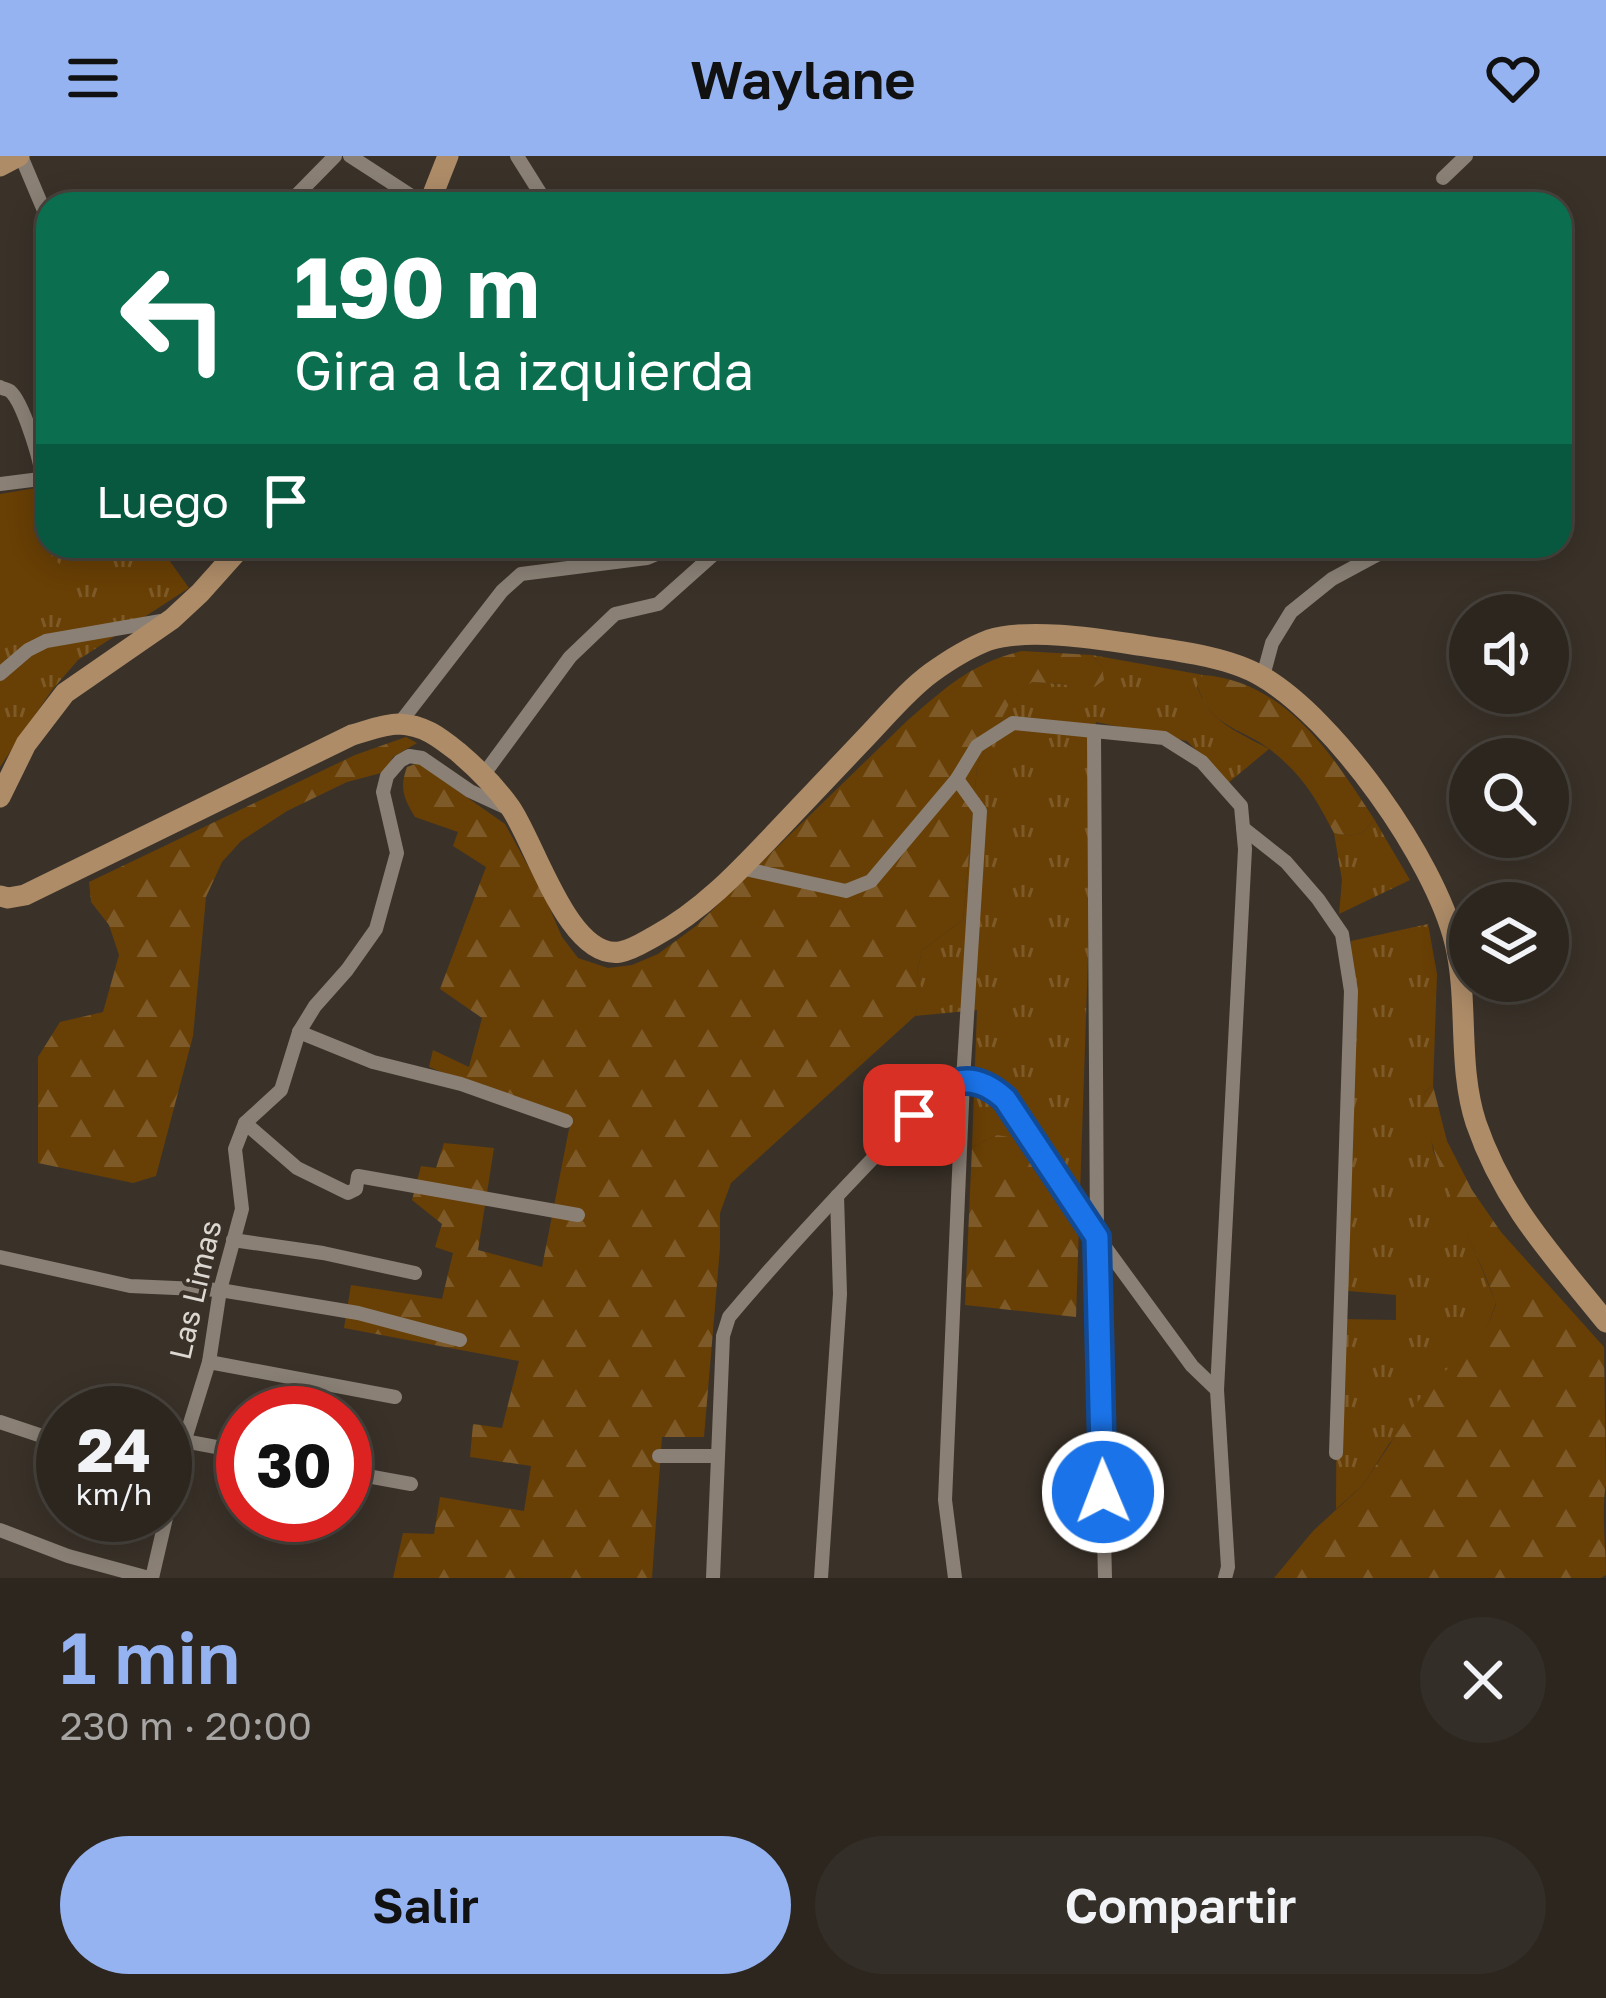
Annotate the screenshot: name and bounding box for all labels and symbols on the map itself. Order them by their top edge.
pin [863,1064,965,1166]
street label: Las Limas [161,1216,229,1363]
speed limit sign: 30 [216,1386,372,1542]
position arrow [1040,1429,1166,1555]

